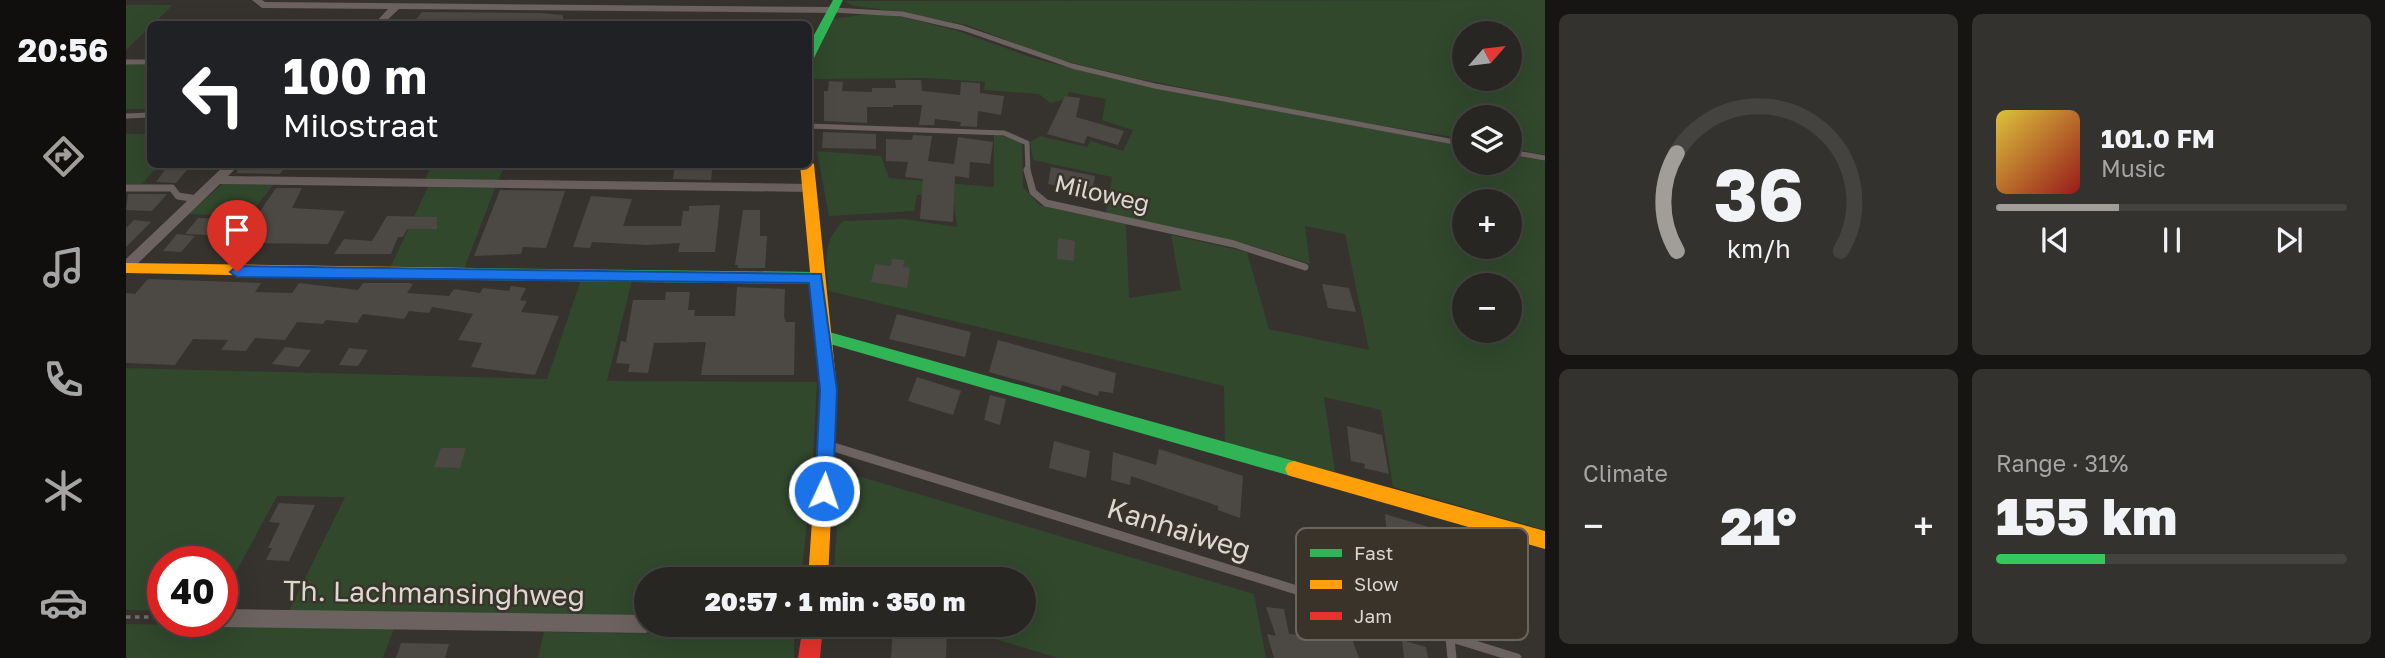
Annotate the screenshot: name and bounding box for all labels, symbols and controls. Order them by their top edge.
north arrow [1452,21,1522,91]
map controls [1452,21,1522,343]
text: 20:56 [18,31,108,69]
text: 100 m [283,46,427,105]
icon: left [168,49,259,140]
button: layers [1452,105,1522,175]
text: Milostraat [283,106,439,144]
text: 101.0 FM [2101,123,2215,154]
icon: directions [39,132,88,181]
text: 36 [1713,150,1804,237]
text: Music [2101,154,2166,182]
street label: Miloweg [1052,168,1153,218]
button: + [1452,189,1522,259]
pin [207,200,267,272]
icon: arrive [218,211,256,249]
icon: previous [2036,221,2074,259]
icon: pause [2153,221,2191,259]
icon: next [2270,221,2308,259]
text: km/h [1727,233,1790,264]
icon: music [39,243,88,292]
button: − [1452,273,1522,343]
icon: phone [39,355,88,404]
text: Range · 31% [1996,449,2128,477]
position arrow [787,454,861,528]
text: Climate [1583,459,1668,487]
icon: climate [39,466,88,515]
text: 155 km [1996,484,2177,546]
street label: Kanhaiweg [1103,491,1255,566]
text: 21° [1720,494,1797,556]
text: − [1583,503,1604,548]
text: + [1913,503,1934,548]
legend [1296,528,1528,640]
text: Fast [1354,541,1393,564]
speed limit sign: 40 [147,546,238,637]
text: Slow [1354,572,1399,595]
street label: Th. Lachmansinghweg [283,573,585,612]
icon: car [39,578,88,627]
text: 20:57 · 1 min · 350 m [705,586,965,617]
text: Jam [1354,604,1392,627]

